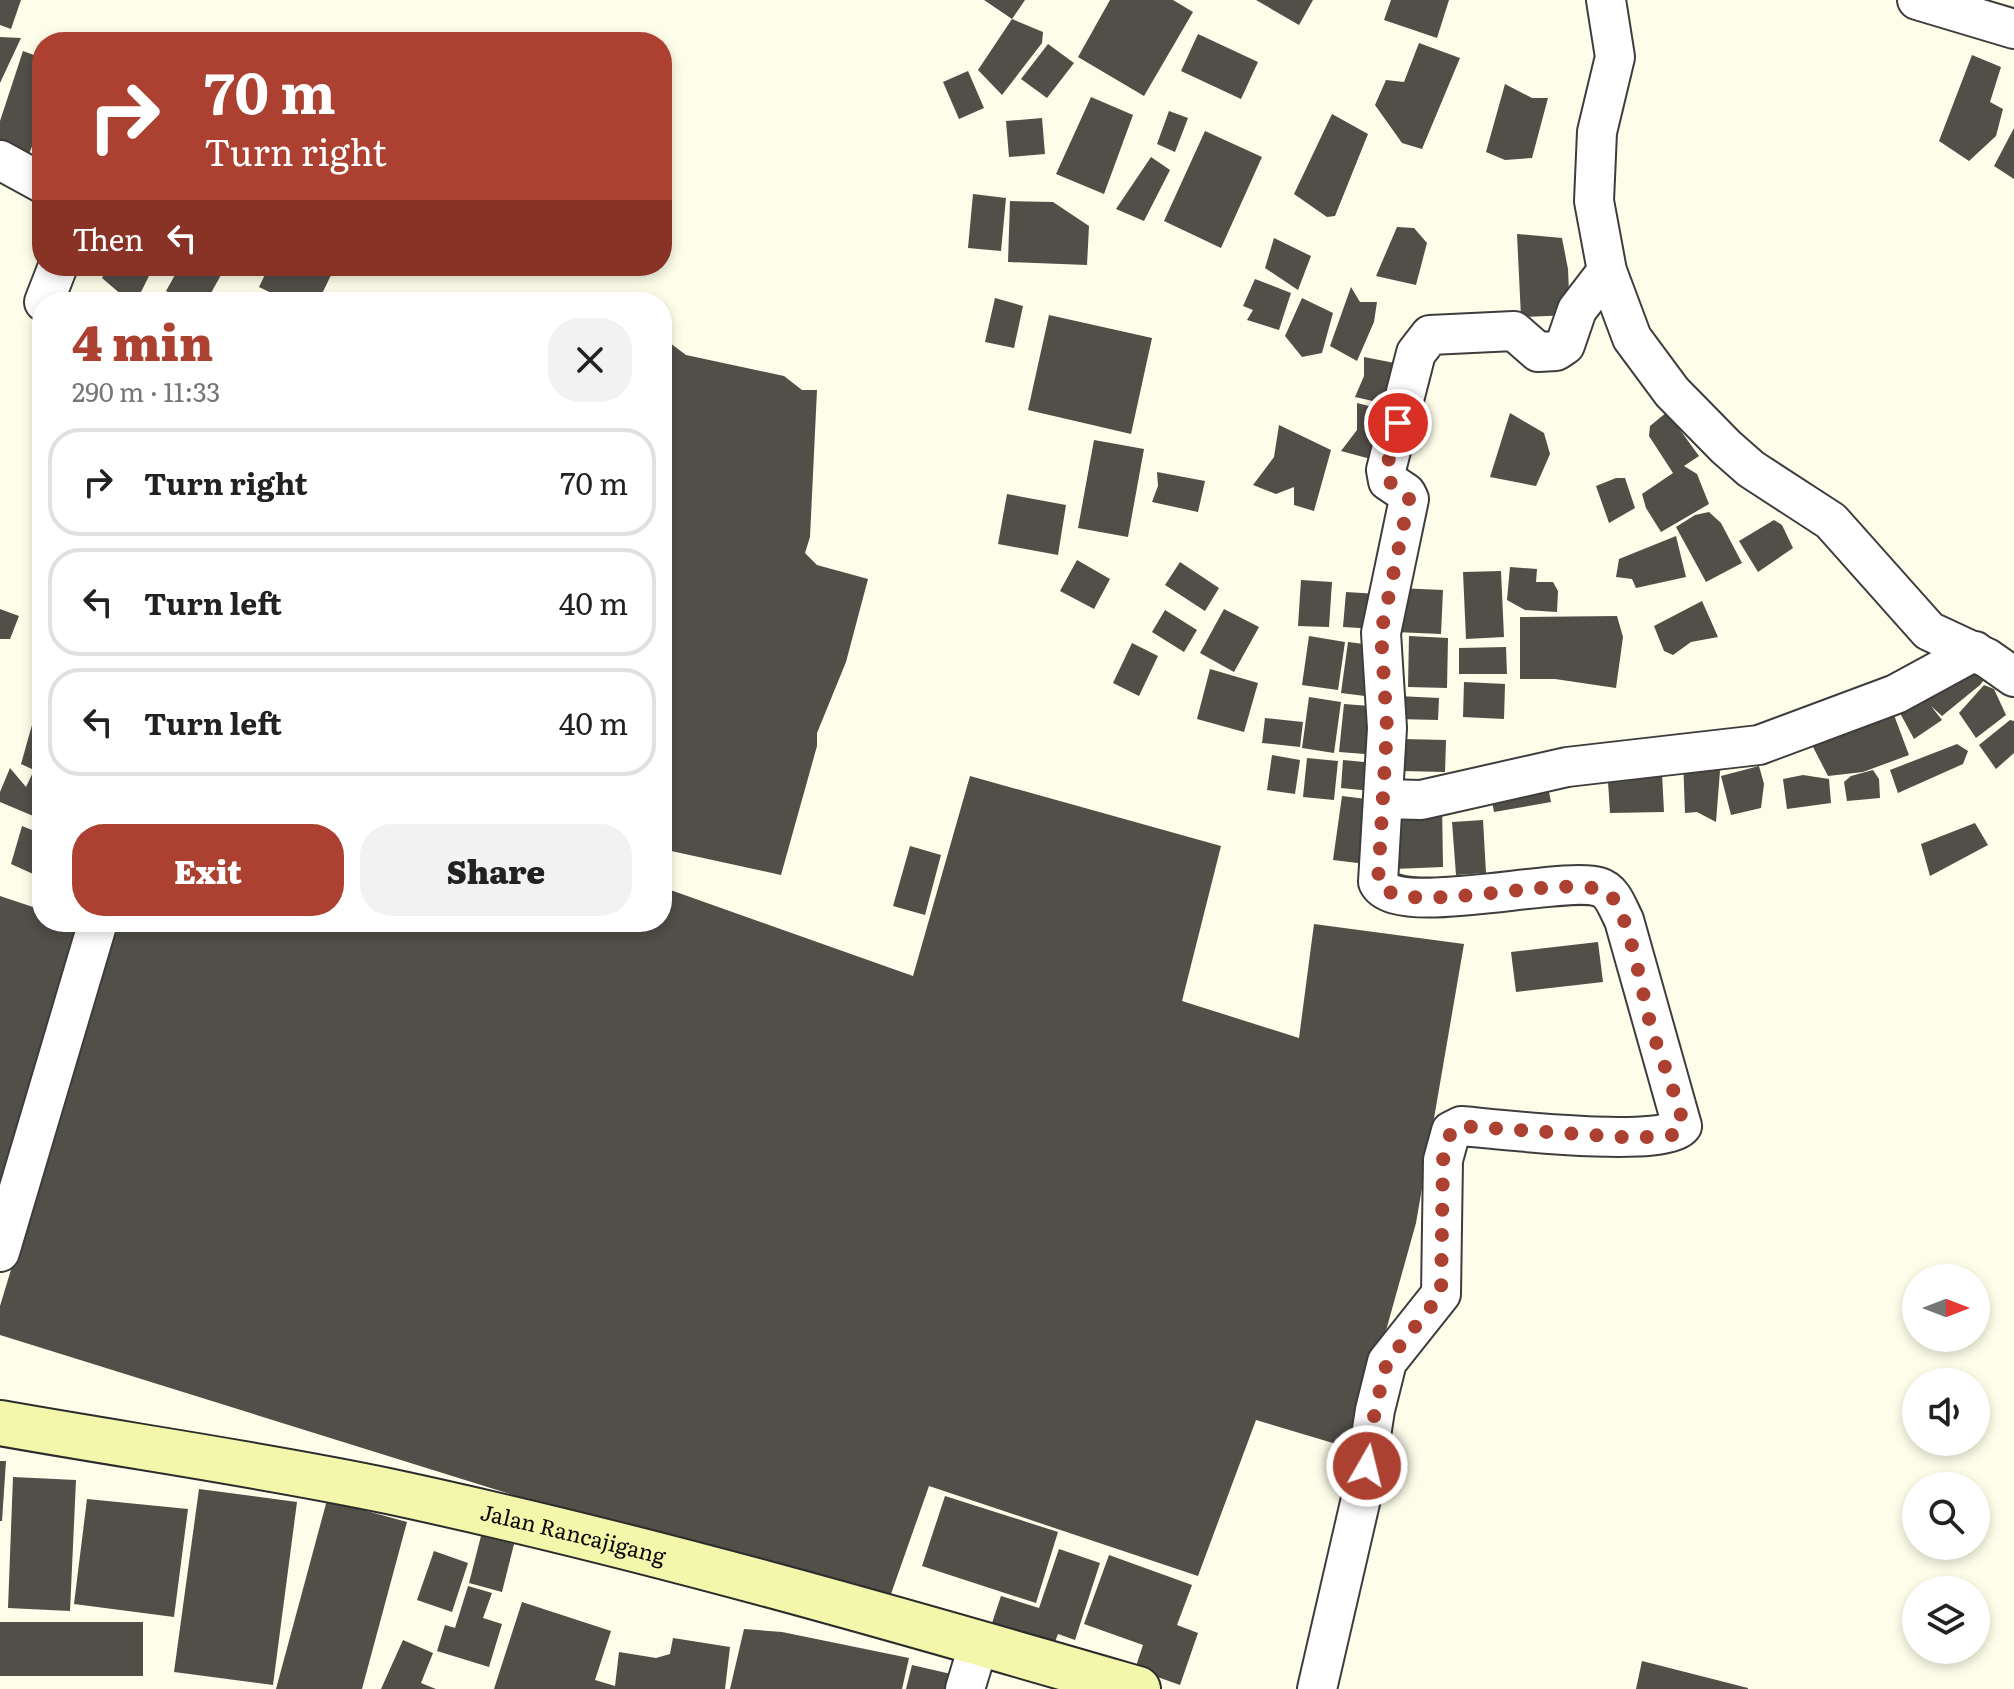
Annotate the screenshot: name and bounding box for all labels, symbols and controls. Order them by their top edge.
text: 70 m [204,48,336,131]
icon: right [72,64,176,168]
text: Turn right [204,124,387,177]
text: Then [72,216,144,260]
icon: left [160,216,204,260]
text: 4 min [72,305,213,376]
button: close [548,318,632,402]
text: 290 m · 11:33 [72,371,220,410]
pin [1364,389,1432,457]
icon: arrive [1376,401,1420,445]
icon: right [76,460,120,504]
text: Turn right [144,460,308,504]
text: 70 m [560,460,628,504]
icon: left [76,580,120,624]
text: Turn left [144,580,282,624]
text: 40 m [559,580,628,624]
icon: left [76,700,120,744]
text: Turn left [144,700,282,744]
text: 40 m [559,700,628,744]
button: Exit [72,824,344,916]
button: Share [360,824,632,916]
north arrow [1902,1264,1990,1352]
map controls [1902,1264,1990,1664]
button: sound [1902,1368,1990,1456]
position arrow [1325,1424,1409,1508]
button: search [1902,1472,1990,1560]
street label: Jalan Rancajigang [477,1494,671,1572]
button: layers [1902,1576,1990,1664]

